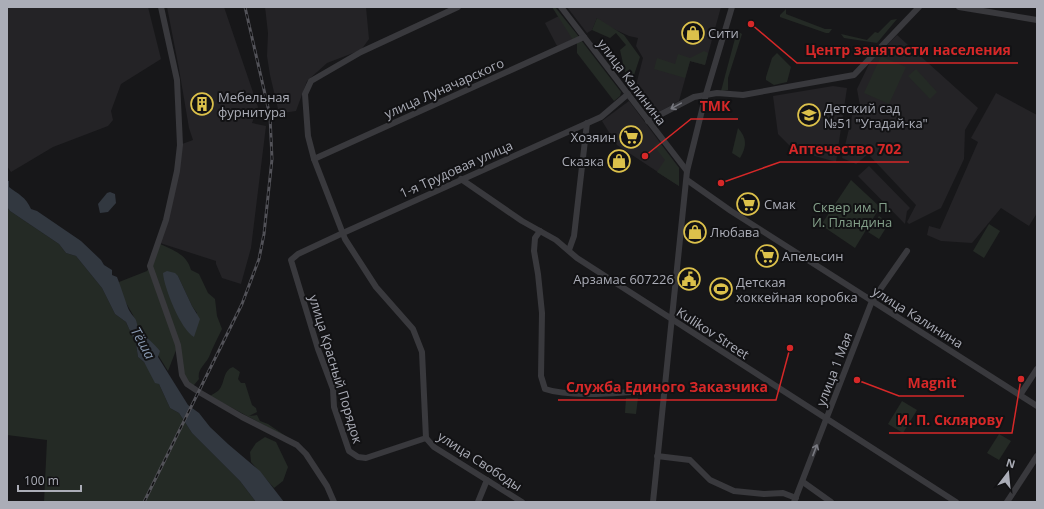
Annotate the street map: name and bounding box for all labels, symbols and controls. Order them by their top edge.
shop icon: Сити [680,20,706,46]
place label: Сити [708,24,739,42]
street label: улица Калинина [594,35,670,129]
callout: Центр занятости населения [797,37,1018,63]
text: Центр занятости населения [805,40,1011,59]
street label: улица Луначарского [381,53,507,123]
place label: Мебельная фурнитура [218,88,290,121]
building icon: Мебельная фурнитура [189,91,215,117]
callout: ТМК [691,93,738,119]
text: ТМК [700,96,731,115]
place label: Детский сад №51 "Угадай-ка" [824,99,928,132]
one-way arrow [670,102,682,110]
school or university icon: Детский сад №51 "Угадай-ка" [796,102,822,128]
supermarket icon: Хозяин [618,124,644,150]
place label: Хозяин [571,128,616,146]
street label: 1-я Трудовая улица [397,136,515,202]
callout: Аптечество 702 [780,136,909,162]
text: Аптечество 702 [789,139,901,158]
shop icon: Сказка [606,148,632,174]
place label: Сказка [562,152,604,170]
supermarket icon: Смак [735,191,761,217]
place label: Смак [764,195,796,213]
park label: Сквер им. П. И. Пландина [812,198,892,231]
shop icon: Любава [682,219,708,245]
place label: Любава [710,223,760,241]
supermarket icon: Апельсин [754,243,780,269]
place label: Апельсин [782,247,843,265]
public building icon: Арзамас 607226 [676,266,702,292]
place label: Арзамас 607226 [573,270,674,288]
place label: Детская хоккейная коробка [736,273,858,306]
sports icon: Детская хоккейная коробка [708,276,734,302]
street label: улица Калинина [869,282,967,352]
street label: улица Красный Порядок [305,292,367,446]
street label: Kulikov Street [673,303,753,363]
water label: Тёша [127,323,160,362]
street label: улица 1 Мая [812,329,856,409]
callout: Magnit [899,370,964,396]
text: Magnit [907,373,957,392]
callout: Служба Единого Заказчика [558,374,776,400]
text: Служба Единого Заказчика [566,377,768,396]
callout: И. П. Склярову [889,407,1012,433]
text: И. П. Склярову [897,410,1003,429]
street label: улица Свободы [434,427,526,495]
one-way arrow [811,445,819,457]
north arrow [988,453,1028,493]
text: N [1005,454,1017,471]
scale bar [18,467,81,493]
text: 100 m [24,472,59,489]

